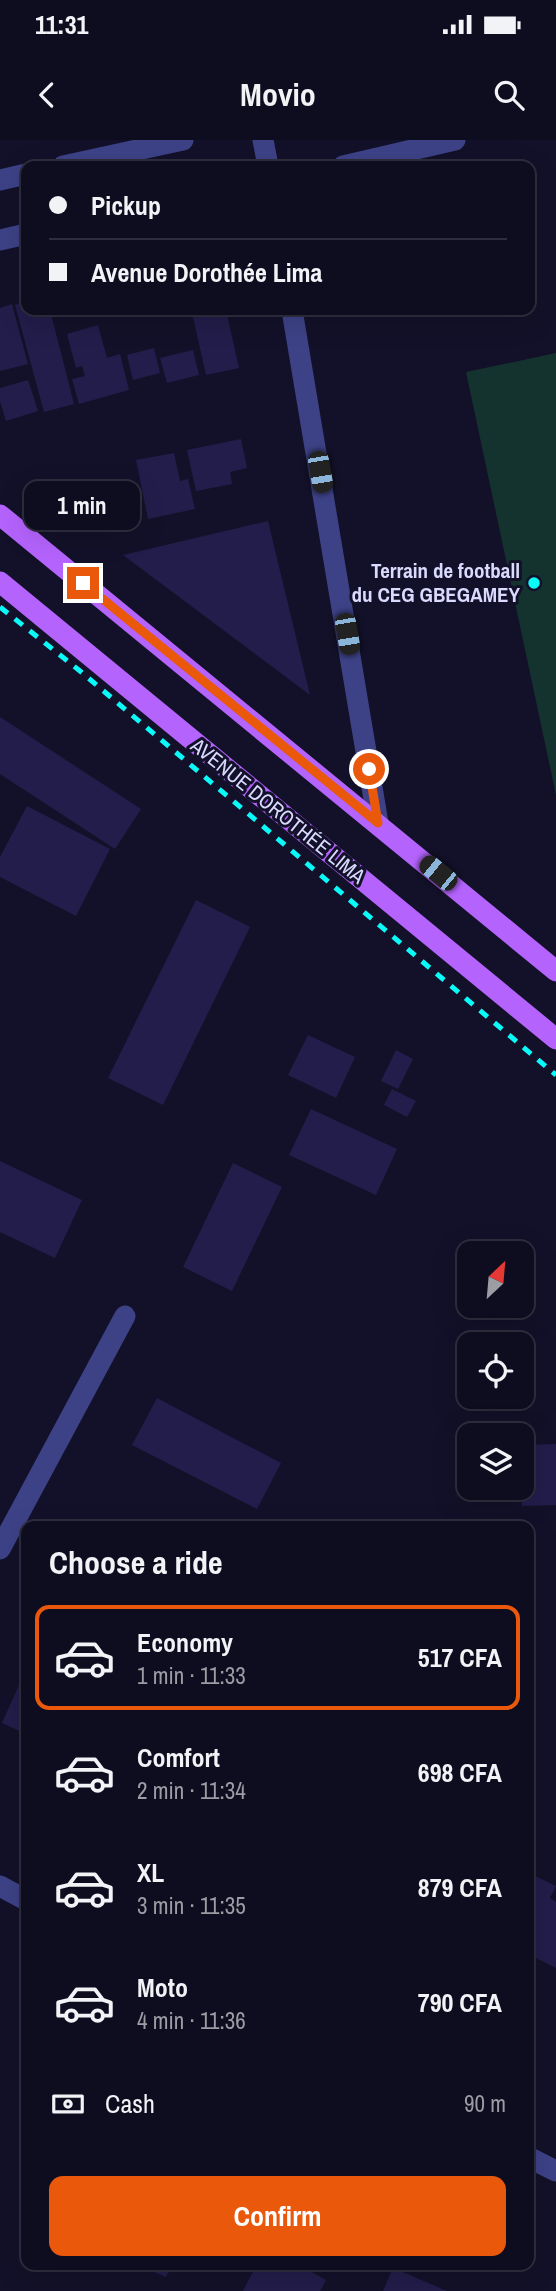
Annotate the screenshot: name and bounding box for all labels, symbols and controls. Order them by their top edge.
text: 11:31 [35,7,88,42]
text: Movio [240,73,316,116]
icon: back [28,76,66,114]
icon: search [490,76,528,114]
text: Pickup [91,188,161,223]
text: Avenue Dorothée Lima [91,255,322,290]
car [307,449,334,495]
callout: 1 min [25,482,141,530]
text: 1 min [57,490,107,521]
place label: Terrain de football du CEG GBEGAMEY [352,556,521,609]
route end [67,567,99,599]
marker: Terrain de football du CEG GBEGAMEY [526,575,542,591]
car [334,611,361,657]
street label: AVENUE DOROTHÉE LIMA [184,730,372,890]
route start [353,753,385,785]
car [416,852,461,894]
north arrow [457,1241,534,1318]
map controls [457,1241,534,1500]
button: locate [457,1332,534,1409]
button: layers [457,1423,534,1500]
text: Choose a ride [49,1541,223,1584]
text: Economy [137,1625,233,1660]
icon: car [53,1626,116,1689]
text: 517 CFA [418,1640,502,1675]
text: 1 min · 11:33 [137,1660,246,1691]
text: Comfort [137,1740,220,1775]
icon: car [53,1741,116,1804]
text: 698 CFA [418,1755,502,1790]
text: 2 min · 11:34 [137,1775,246,1806]
text: XL [137,1855,164,1890]
icon: car [53,1856,116,1919]
text: 879 CFA [418,1870,502,1905]
text: 3 min · 11:35 [137,1890,246,1921]
text: Moto [137,1970,188,2005]
icon: car [53,1971,116,2034]
text: 790 CFA [418,1985,502,2020]
text: 4 min · 11:36 [137,2005,246,2036]
icon: cash [49,2085,87,2123]
text: Cash [105,2086,155,2121]
text: 90 m [464,2088,506,2119]
button: Confirm [49,2176,506,2256]

